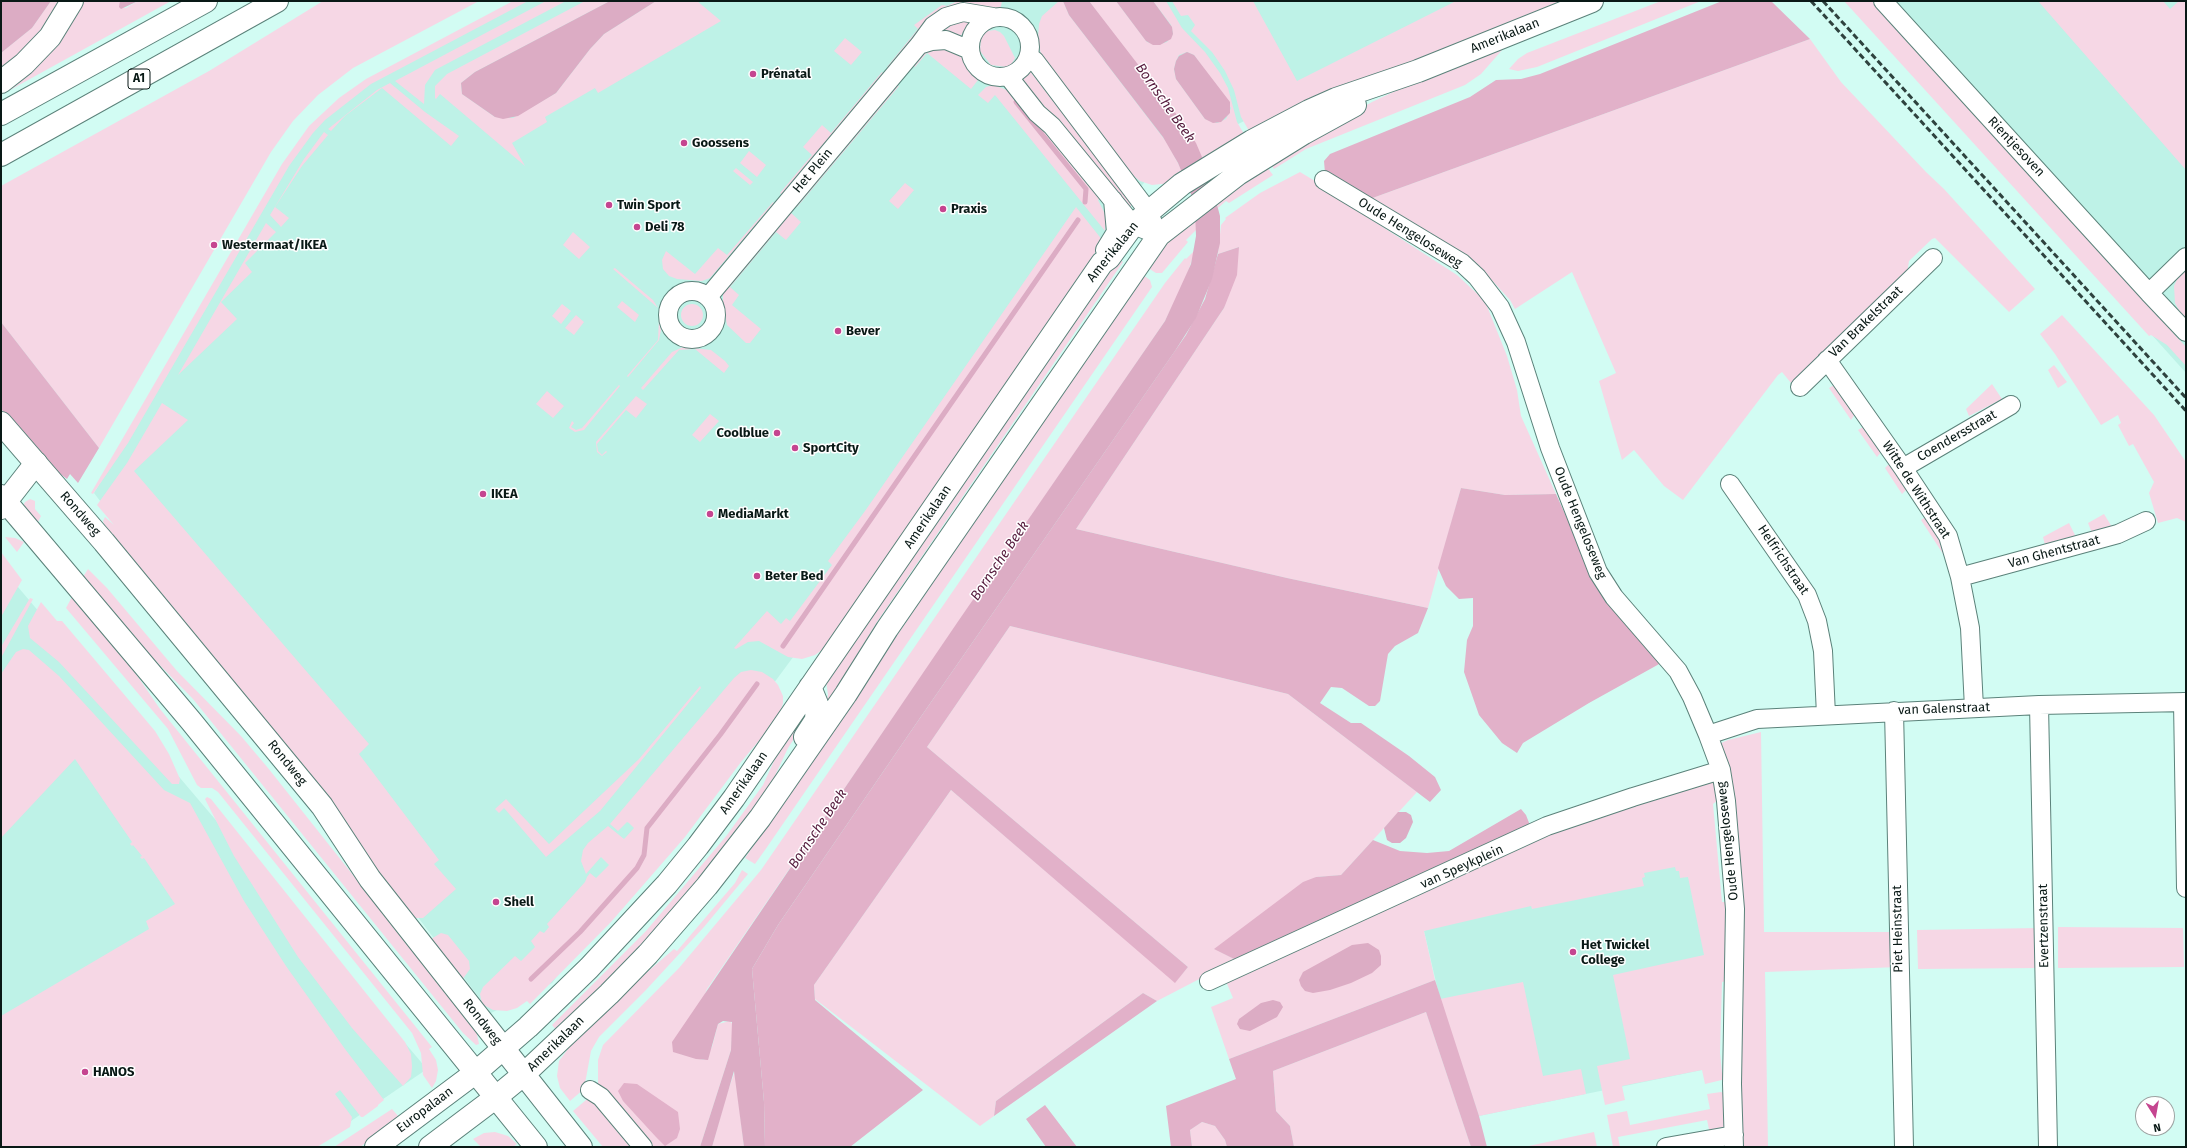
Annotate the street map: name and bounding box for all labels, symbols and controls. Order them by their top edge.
street label: Amerikalaan [1468,15,1542,57]
water label: Bornsche Beek [1132,60,1198,146]
place label: Prénatal [761,66,811,82]
road number: A1 [128,69,150,89]
marker: Prénatal [748,69,758,79]
street label: Rientjesoven [1984,114,2048,180]
place label: Goossens [692,135,749,151]
marker: Goossens [679,138,689,148]
street label: Het Plein [790,145,836,197]
street label: Oude Hengeloseweg [1355,195,1465,271]
place label: Twin Sport [617,197,681,213]
marker: Twin Sport [604,200,614,210]
place label: Praxis [951,201,987,217]
marker: Praxis [938,204,948,214]
place label: Deli 78 [645,219,685,235]
street label: Amerikalaan [1084,219,1142,285]
marker: Deli 78 [632,222,642,232]
place label: Westermaat/IKEA [222,237,327,253]
marker: Westermaat/IKEA [209,240,219,250]
street label: Van Brakelstraat [1826,283,1906,361]
place label: Bever [846,323,880,339]
marker: Bever [833,326,843,336]
street label: Coendersstraat [1915,407,1999,465]
place label: Coolblue [717,425,769,441]
marker: Coolblue [772,428,782,438]
street label: Witte de Withstraat [1879,438,1953,542]
place label: SportCity [803,440,859,456]
marker: SportCity [790,443,800,453]
street label: Oude Hengeloseweg [1550,465,1610,581]
street label: Amerikalaan [901,482,955,552]
place label: IKEA [491,486,518,502]
street label: Rondweg [56,489,104,539]
marker: IKEA [478,489,488,499]
place label: MediaMarkt [718,506,789,522]
marker: MediaMarkt [705,509,715,519]
water label: Bornsche Beek [967,518,1033,604]
street label: Helfrichstraat [1754,522,1812,598]
street label: Van Ghentstraat [2007,532,2101,572]
place label: Beter Bed [765,568,823,584]
marker: Beter Bed [752,571,762,581]
street label: van Galenstraat [1898,700,1990,718]
street label: Rondweg [264,737,310,789]
street label: Amerikalaan [717,749,771,817]
street label: Oude Hengeloseweg [1714,781,1742,901]
water label: Bornsche Beek [785,786,851,872]
street label: van Speykplein [1418,842,1506,892]
street label: Evertzenstraat [2035,884,2053,968]
street label: Piet Heinstraat [1889,885,1907,973]
place label: Shell [504,894,534,910]
marker: Shell [491,897,501,907]
place label: Het Twickel College [1581,937,1649,968]
marker: Het Twickel College [1568,947,1578,957]
street label: Rondweg [459,996,505,1048]
street label: Amerikalaan [524,1013,588,1075]
place label: HANOS [93,1064,134,1080]
marker: HANOS [80,1067,90,1077]
street label: Europalaan [394,1084,456,1136]
north arrow [2135,1096,2175,1136]
text: N [2152,1120,2162,1134]

